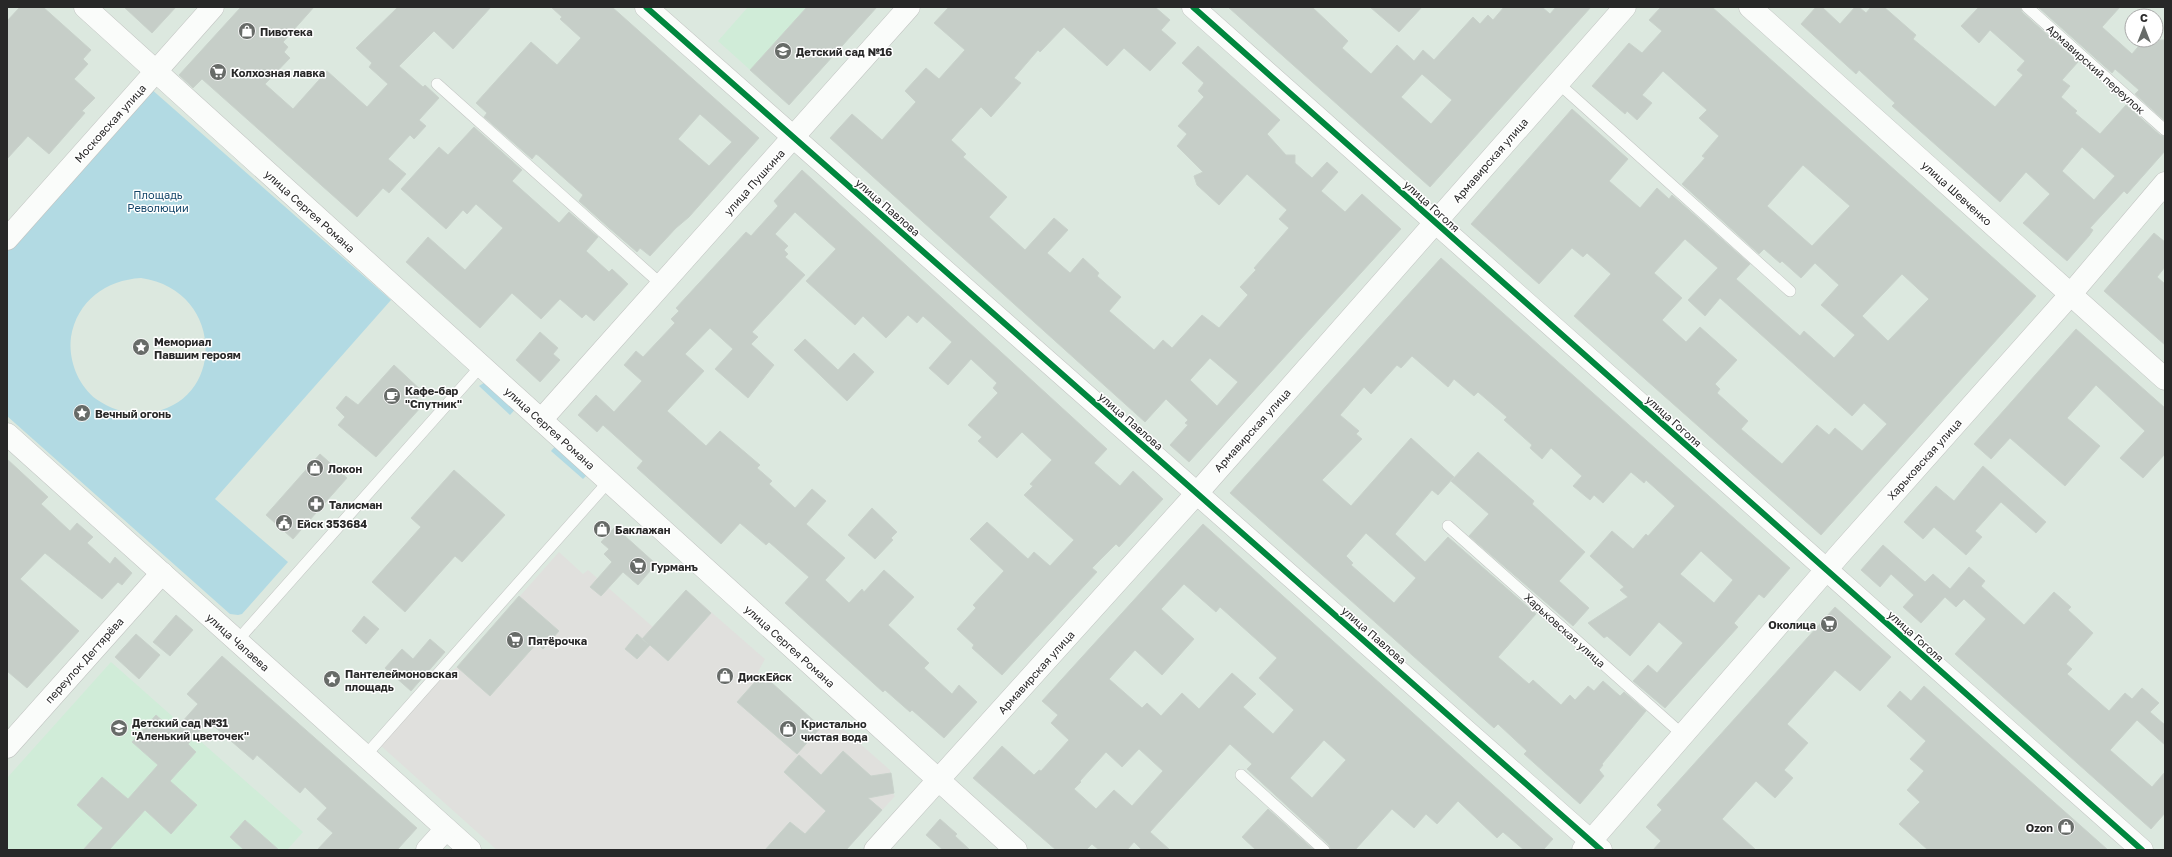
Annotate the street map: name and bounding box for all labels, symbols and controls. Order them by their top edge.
north arrow [2124,8,2164,48]
text: С [2140,11,2148,24]
shop icon: Пивотека [237,21,257,41]
street label: Армавирский переулок [2044,21,2148,117]
place label: Пивотека [260,25,313,38]
school or university icon: Детский сад №16 [773,41,793,61]
place label: Детский сад №16 [796,45,892,58]
supermarket icon: Колхозная лавка [208,62,228,82]
place label: Колхозная лавка [231,66,325,79]
street label: Московская улица [71,81,149,165]
street label: Армавирская улица [1450,115,1530,205]
street label: улица Пушкина [721,146,787,218]
street label: улица Шевченко [1919,158,1995,228]
street label: улица Сергея Романа [262,167,358,255]
street label: улица Павлова [853,175,923,239]
street label: улица Гоголя [1401,178,1463,234]
park label: Площадь Революции [127,188,189,214]
place label: Мемориал Павшим героям [154,335,241,361]
place icon: Мемориал Павшим героям [131,337,151,357]
place label: Кафе-бар "Спутник" [405,384,462,410]
street label: улица Сергея Романа [502,384,598,472]
cafe icon: Кафе-бар "Спутник" [382,386,402,406]
street label: Армавирская улица [1211,386,1293,474]
street label: улица Павлова [1096,389,1166,453]
street label: улица Гоголя [1643,393,1705,449]
place icon: Вечный огонь [72,403,92,423]
place label: Вечный огонь [95,407,171,420]
street label: Харьковская улица [1884,416,1964,502]
shop icon: Локон [305,458,325,478]
place label: Локон [328,462,362,475]
pharmacy icon: Талисман [306,494,326,514]
place label: Талисман [329,498,383,511]
public building icon: Ейск 353684 [274,513,294,533]
place label: Ейск 353684 [297,517,367,530]
shop icon: Баклажан [592,519,612,539]
place label: Баклажан [615,523,671,536]
supermarket icon: Гурманъ [628,556,648,576]
place label: Гурманъ [651,560,698,573]
street label: Харьковская улица [1522,590,1608,670]
street label: улица Сергея Романа [742,602,838,690]
street label: улица Павлова [1339,603,1409,667]
street label: улица Гоголя [1885,608,1947,664]
street label: улица Чапаева [204,610,272,674]
street label: переулок Дегтярёва [42,614,126,706]
supermarket icon: Околица [1819,614,1839,634]
place label: Околица [1768,618,1816,631]
street label: Армавирская улица [995,628,1077,716]
supermarket icon: Пятёрочка [505,630,525,650]
place label: Пятёрочка [528,634,587,647]
shop icon: ДискЕйск [715,666,735,686]
place label: Пантелеймоновская площадь [345,667,458,693]
place icon: Пантелеймоновская площадь [322,669,342,689]
place label: ДискЕйск [738,670,793,683]
place label: Детский сад №31 "Аленький цветочек" [132,716,249,742]
place label: Кристально чистая вода [801,717,868,743]
school or university icon: Детский сад №31 "Аленький цветочек" [109,718,129,738]
shop icon: Кристально чистая вода [778,719,798,739]
shop icon: Ozon [2056,817,2076,837]
place label: Ozon [2026,821,2053,834]

